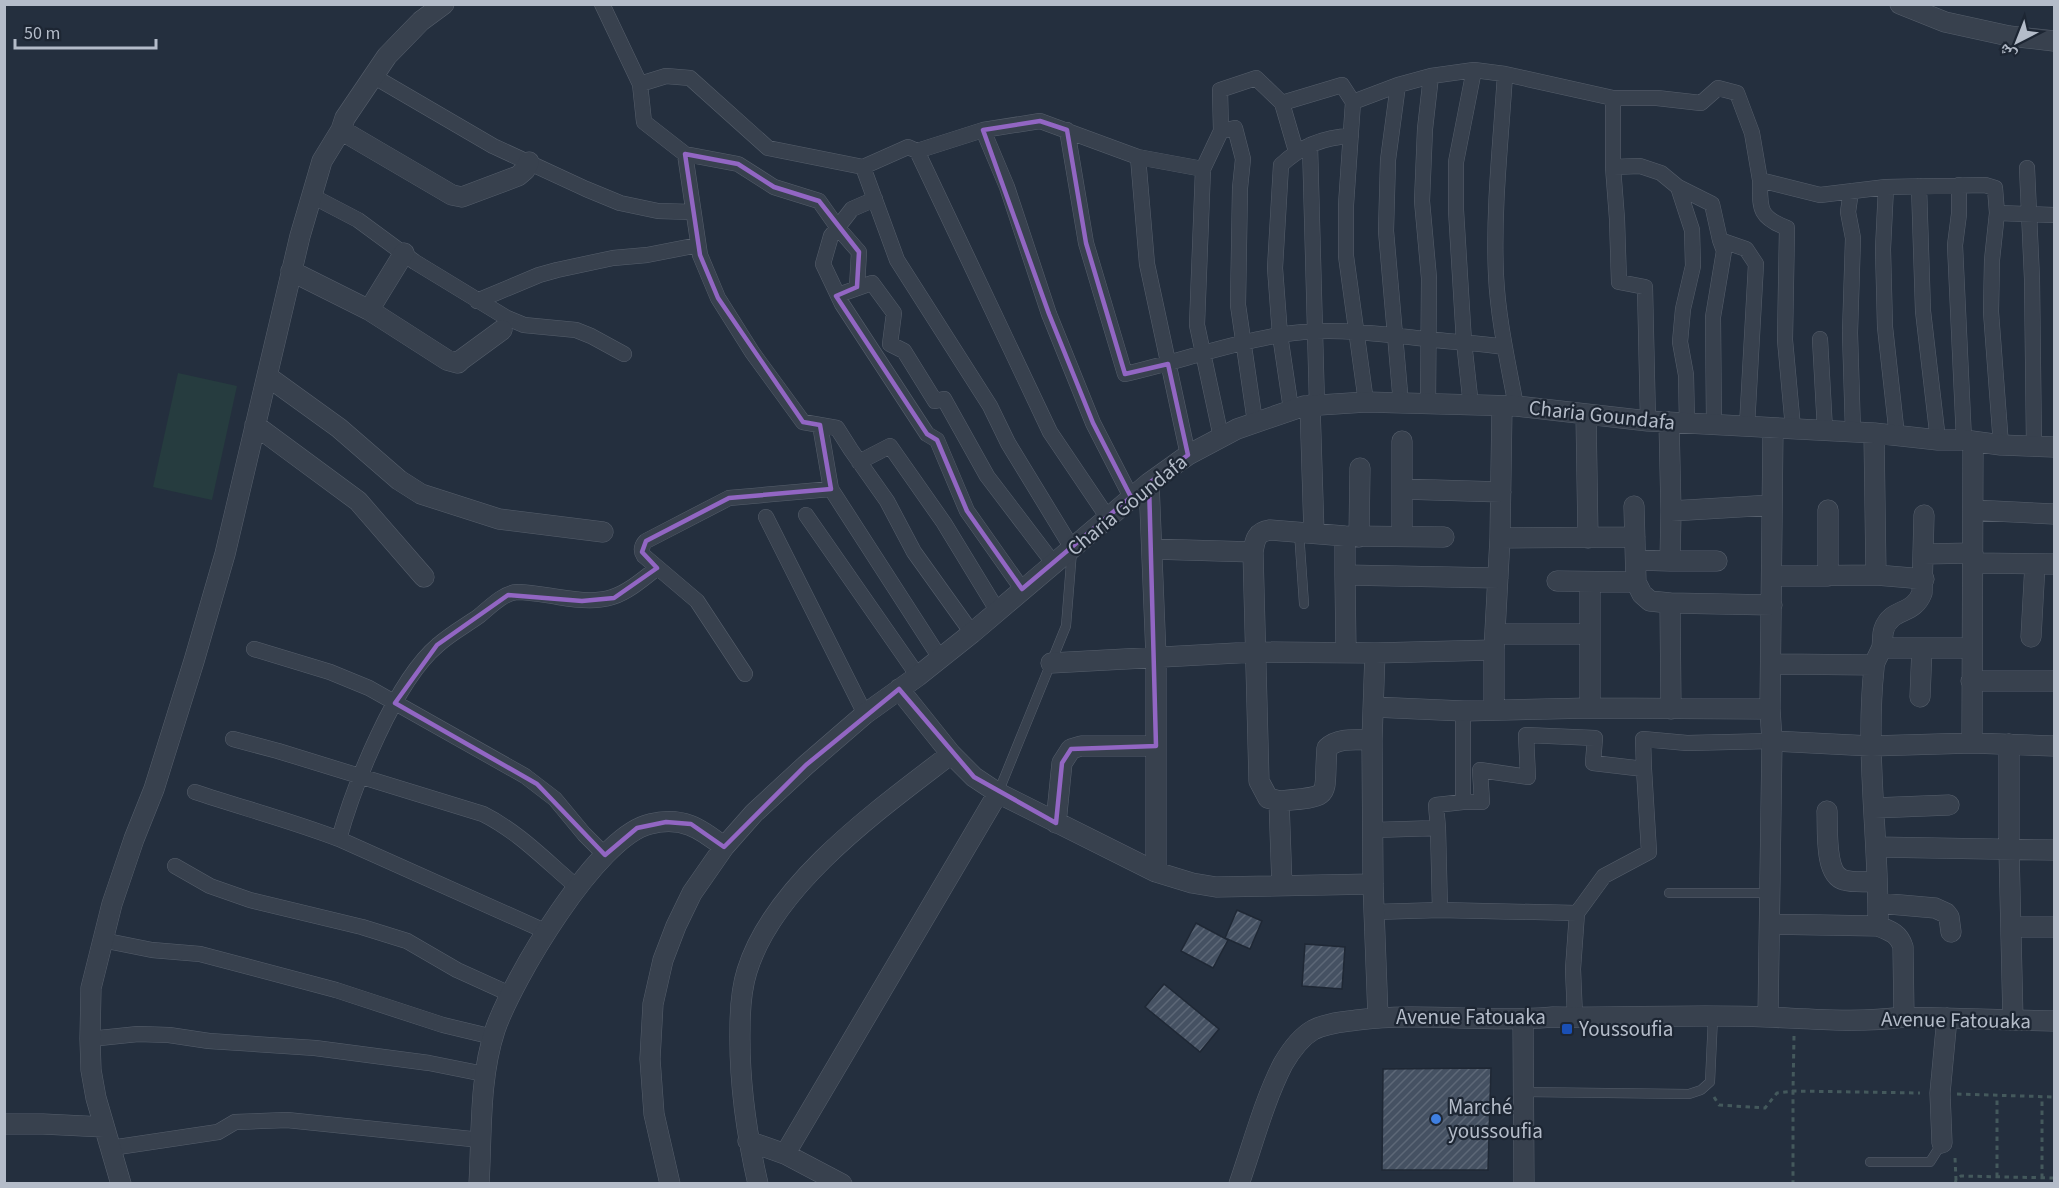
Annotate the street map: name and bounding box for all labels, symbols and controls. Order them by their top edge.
scale bar [15,12,156,50]
north arrow [1987,12,2047,72]
text: 50 m [24,21,60,46]
text: ش [1994,39,2021,66]
street label: Charia Goundafa [1527,392,1677,438]
street label: Charia Goundafa [1060,447,1194,563]
street label: Avenue Fatouaka [1396,1002,1546,1032]
street label: Avenue Fatouaka [1881,1004,2031,1036]
place label: Youssoufia [1578,1014,1673,1044]
marker: Youssoufia [1560,1022,1574,1036]
place label: Marché youssoufia [1448,1092,1543,1146]
marker: Marché youssoufia [1429,1112,1443,1126]

